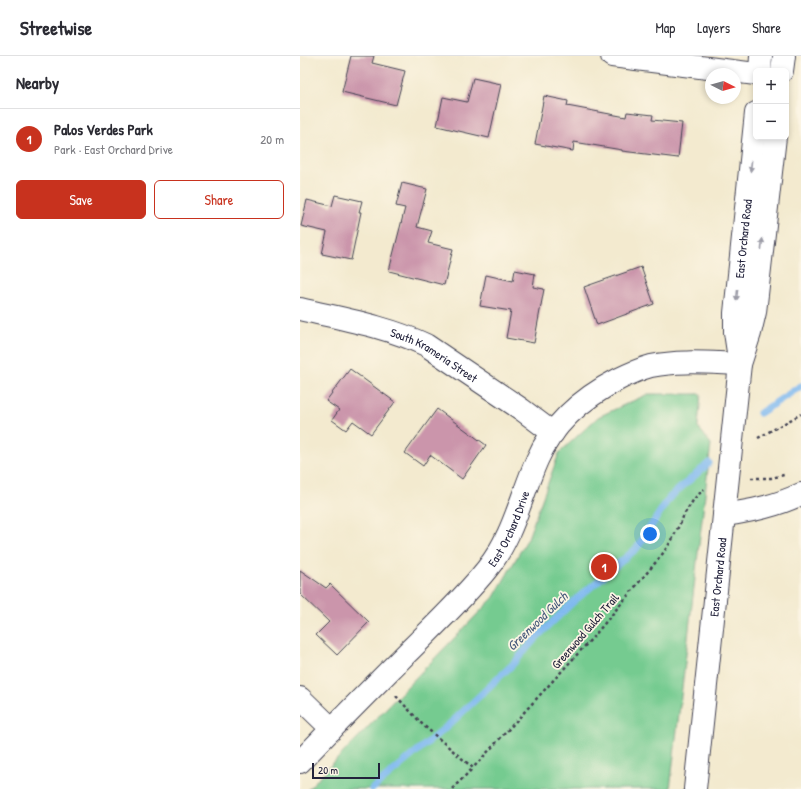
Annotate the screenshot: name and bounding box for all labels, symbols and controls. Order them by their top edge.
text: Streetwise [20,15,92,41]
text: Map [655,18,675,37]
text: Layers [697,18,730,37]
text: Share [752,18,781,37]
north arrow [705,68,741,104]
map controls [753,68,789,140]
button: + [753,68,789,104]
text: Nearby [16,71,59,94]
button: − [753,104,789,140]
text: Palos Verdes Park [54,119,153,140]
text: 1 [27,130,31,148]
text: 20 m [260,130,284,148]
text: Park · East Orchard Drive [54,140,173,158]
one-way arrow [747,160,754,172]
button: Save [16,180,146,219]
button: Share [154,180,284,219]
street label: East Orchard Road [730,198,755,279]
one-way arrow [759,238,766,250]
one-way arrow [734,289,740,301]
street label: South Krameria Street [388,323,482,387]
street label: East Orchard Drive [483,488,533,570]
your location [640,524,660,544]
street label: East Orchard Road [705,537,730,617]
pin: 1 [591,552,617,582]
water label: Greenwood Gulch [503,587,572,654]
street label: Greenwood Gulch Trail [547,589,623,672]
scale bar [312,761,380,780]
text: 20 m [318,763,338,777]

